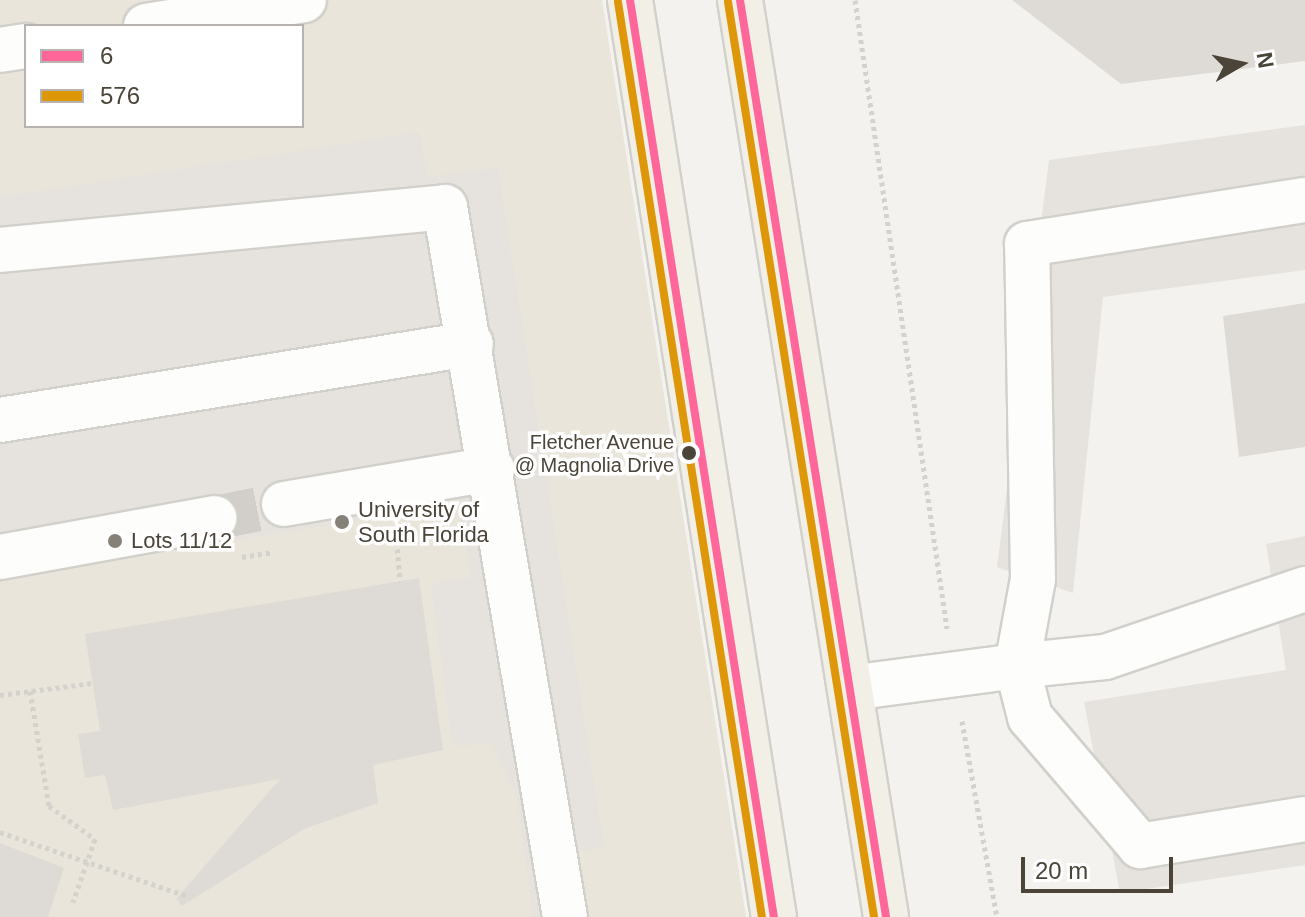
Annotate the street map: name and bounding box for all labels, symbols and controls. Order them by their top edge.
legend [24,24,304,128]
north arrow [1201,24,1281,104]
text: 6 [100,42,113,69]
text: N [1252,50,1279,70]
text: 576 [100,82,140,109]
place label: Fletcher Avenue @ Magnolia Drive [515,430,674,477]
marker: Fletcher Avenue @ Magnolia Drive [681,445,697,461]
place label: University of South Florida [358,496,489,548]
marker: University of South Florida [333,513,351,531]
place label: Lots 11/12 [131,528,232,554]
marker: Lots 11/12 [106,532,124,550]
scale bar [1025,841,1177,891]
text: 20 m [1035,857,1088,884]

